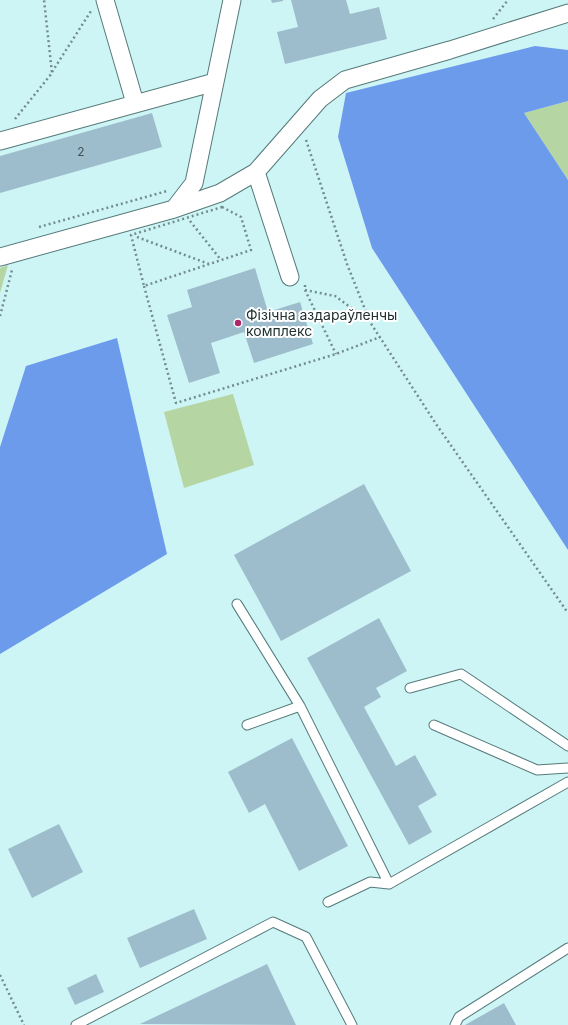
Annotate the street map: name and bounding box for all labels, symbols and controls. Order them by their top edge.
house number: 2 [77,144,85,159]
place label: Фізічна аздараўленчы комплекс [246,306,397,339]
marker: Фізічна аздараўленчы комплекс [233,318,243,328]

